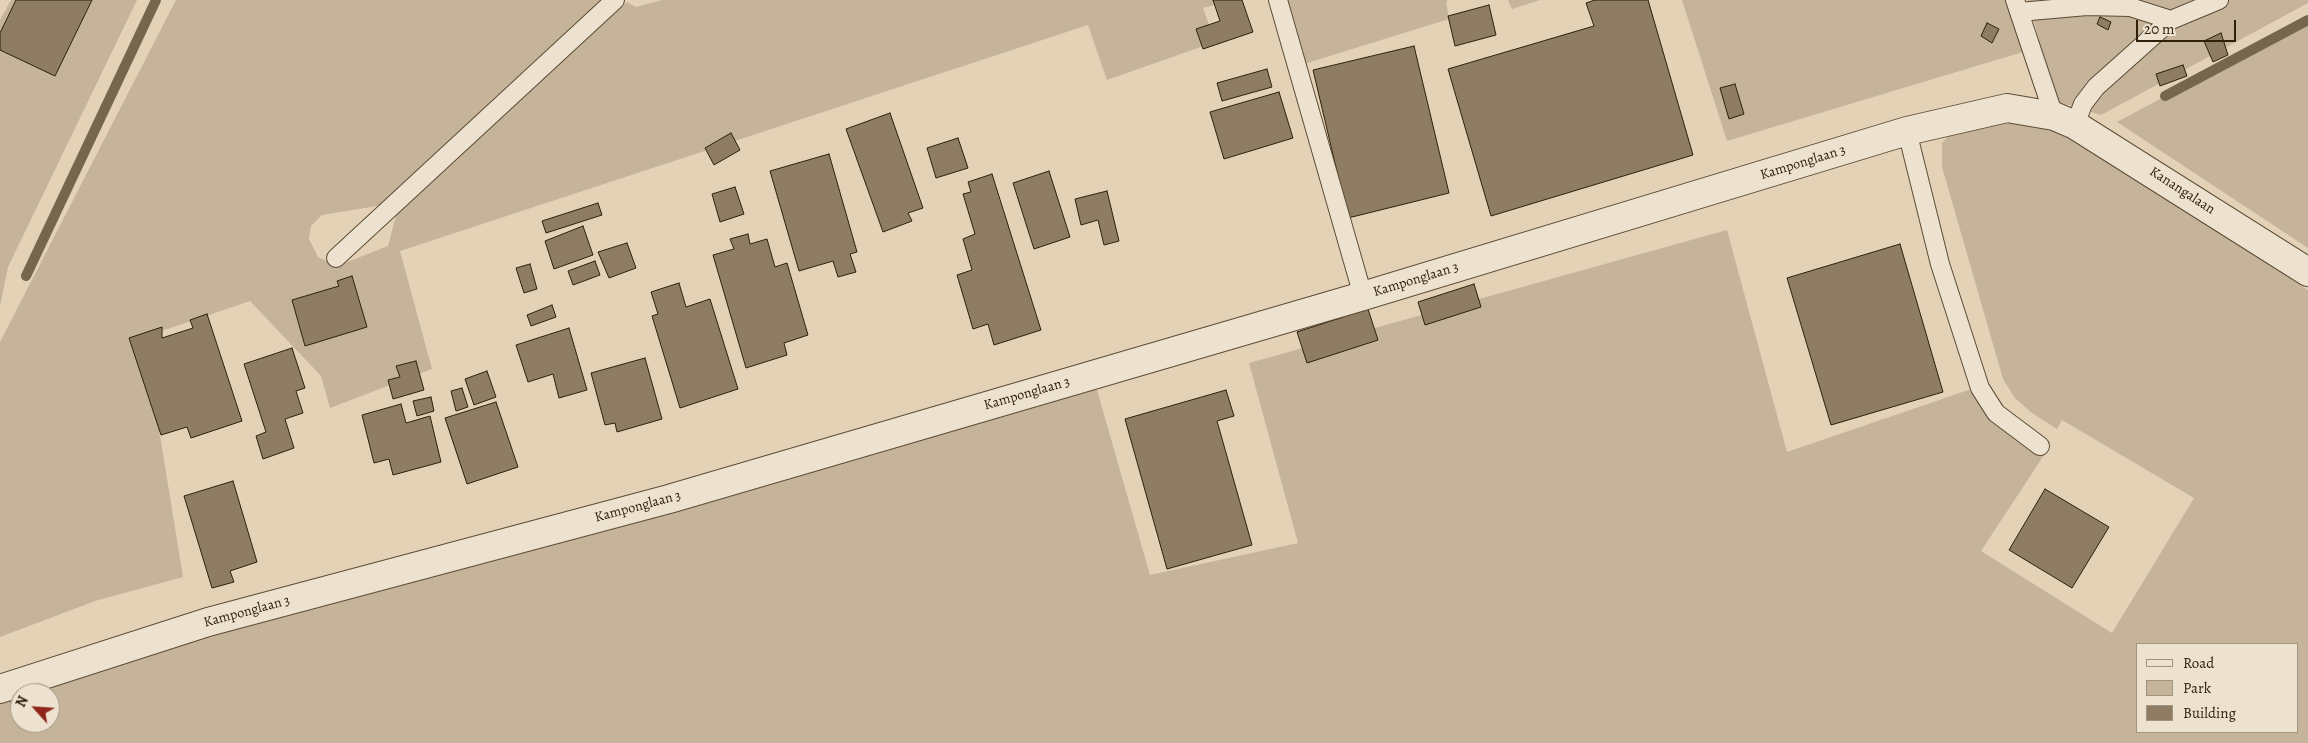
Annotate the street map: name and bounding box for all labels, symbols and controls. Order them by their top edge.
scale bar [2138,10,2238,42]
text: 20 m [2144,19,2175,39]
street label: Kamponglaan 3 [1758,142,1848,184]
street label: Kanangalaan [2146,164,2218,218]
street label: Kamponglaan 3 [1371,259,1461,301]
street label: Kamponglaan 3 [982,374,1072,414]
street label: Kamponglaan 3 [593,487,683,527]
street label: Kamponglaan 3 [202,592,292,632]
legend [2136,643,2298,733]
text: Road [2183,653,2214,673]
text: Park [2183,678,2211,698]
north arrow [10,683,60,733]
text: N [11,693,33,710]
text: Building [2183,703,2236,723]

